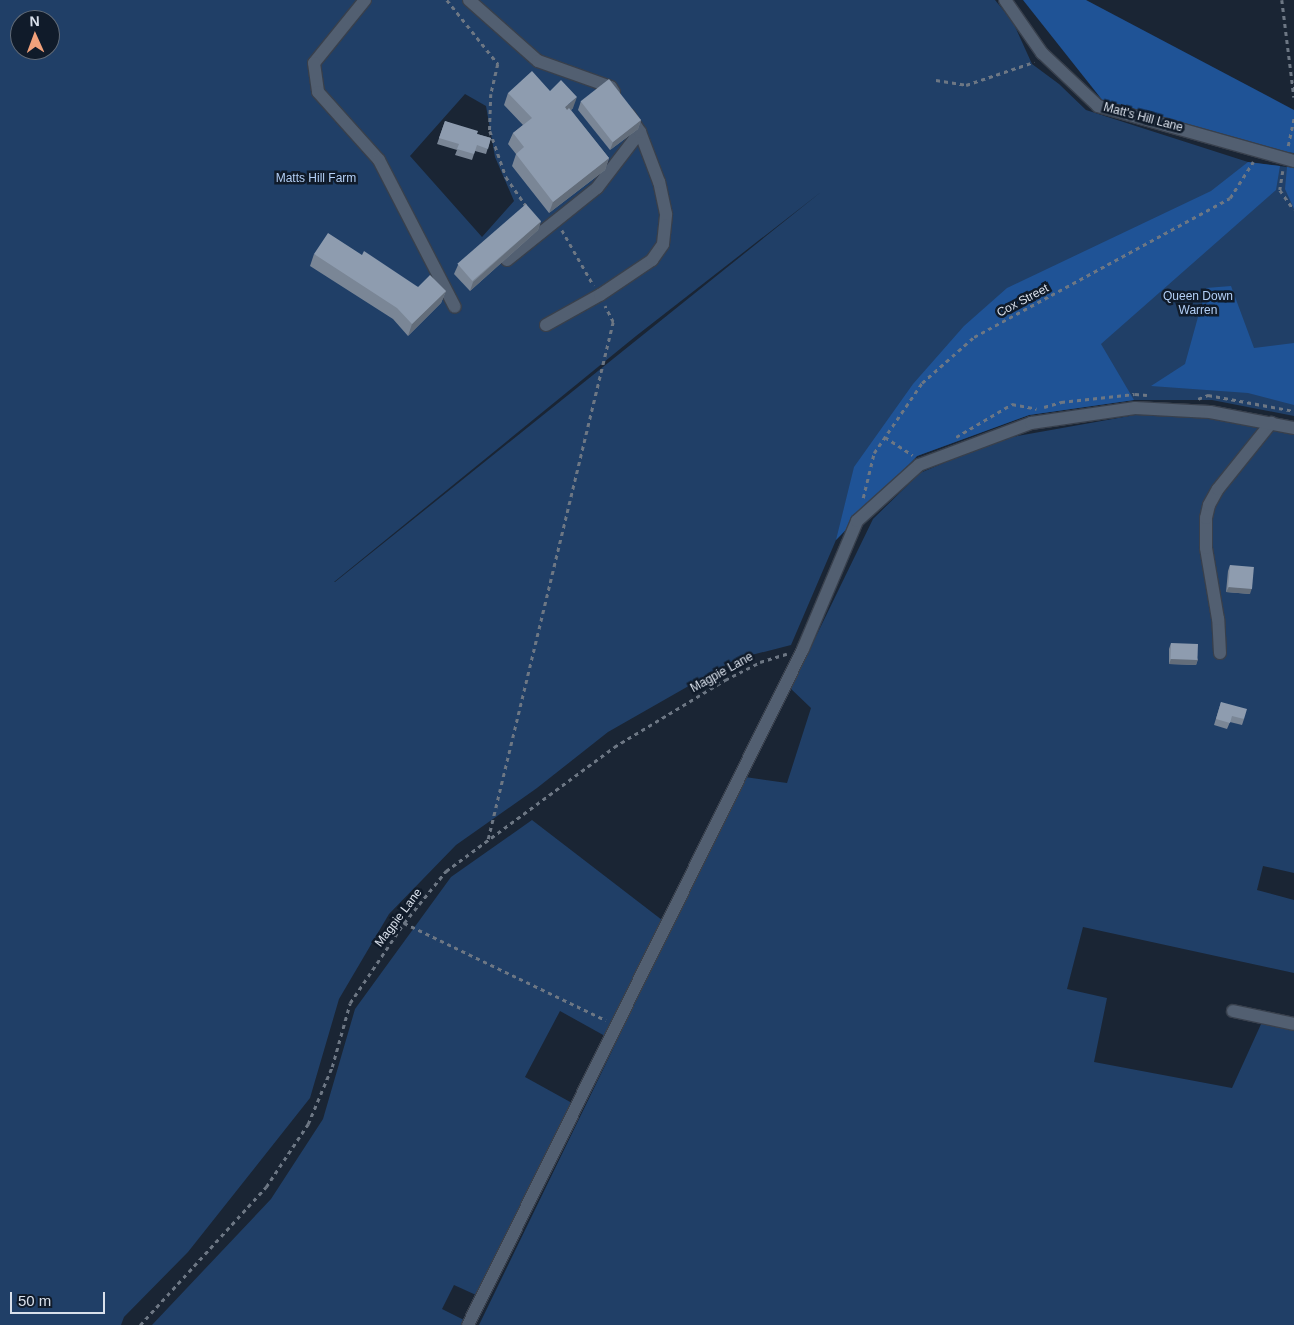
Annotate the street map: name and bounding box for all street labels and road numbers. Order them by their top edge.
street label: Matt's Hill Lane [1102,100,1184,136]
street label: Cox Street [995,281,1051,321]
street label: Magpie Lane [688,650,756,696]
street label: Magpie Lane [372,886,426,950]

